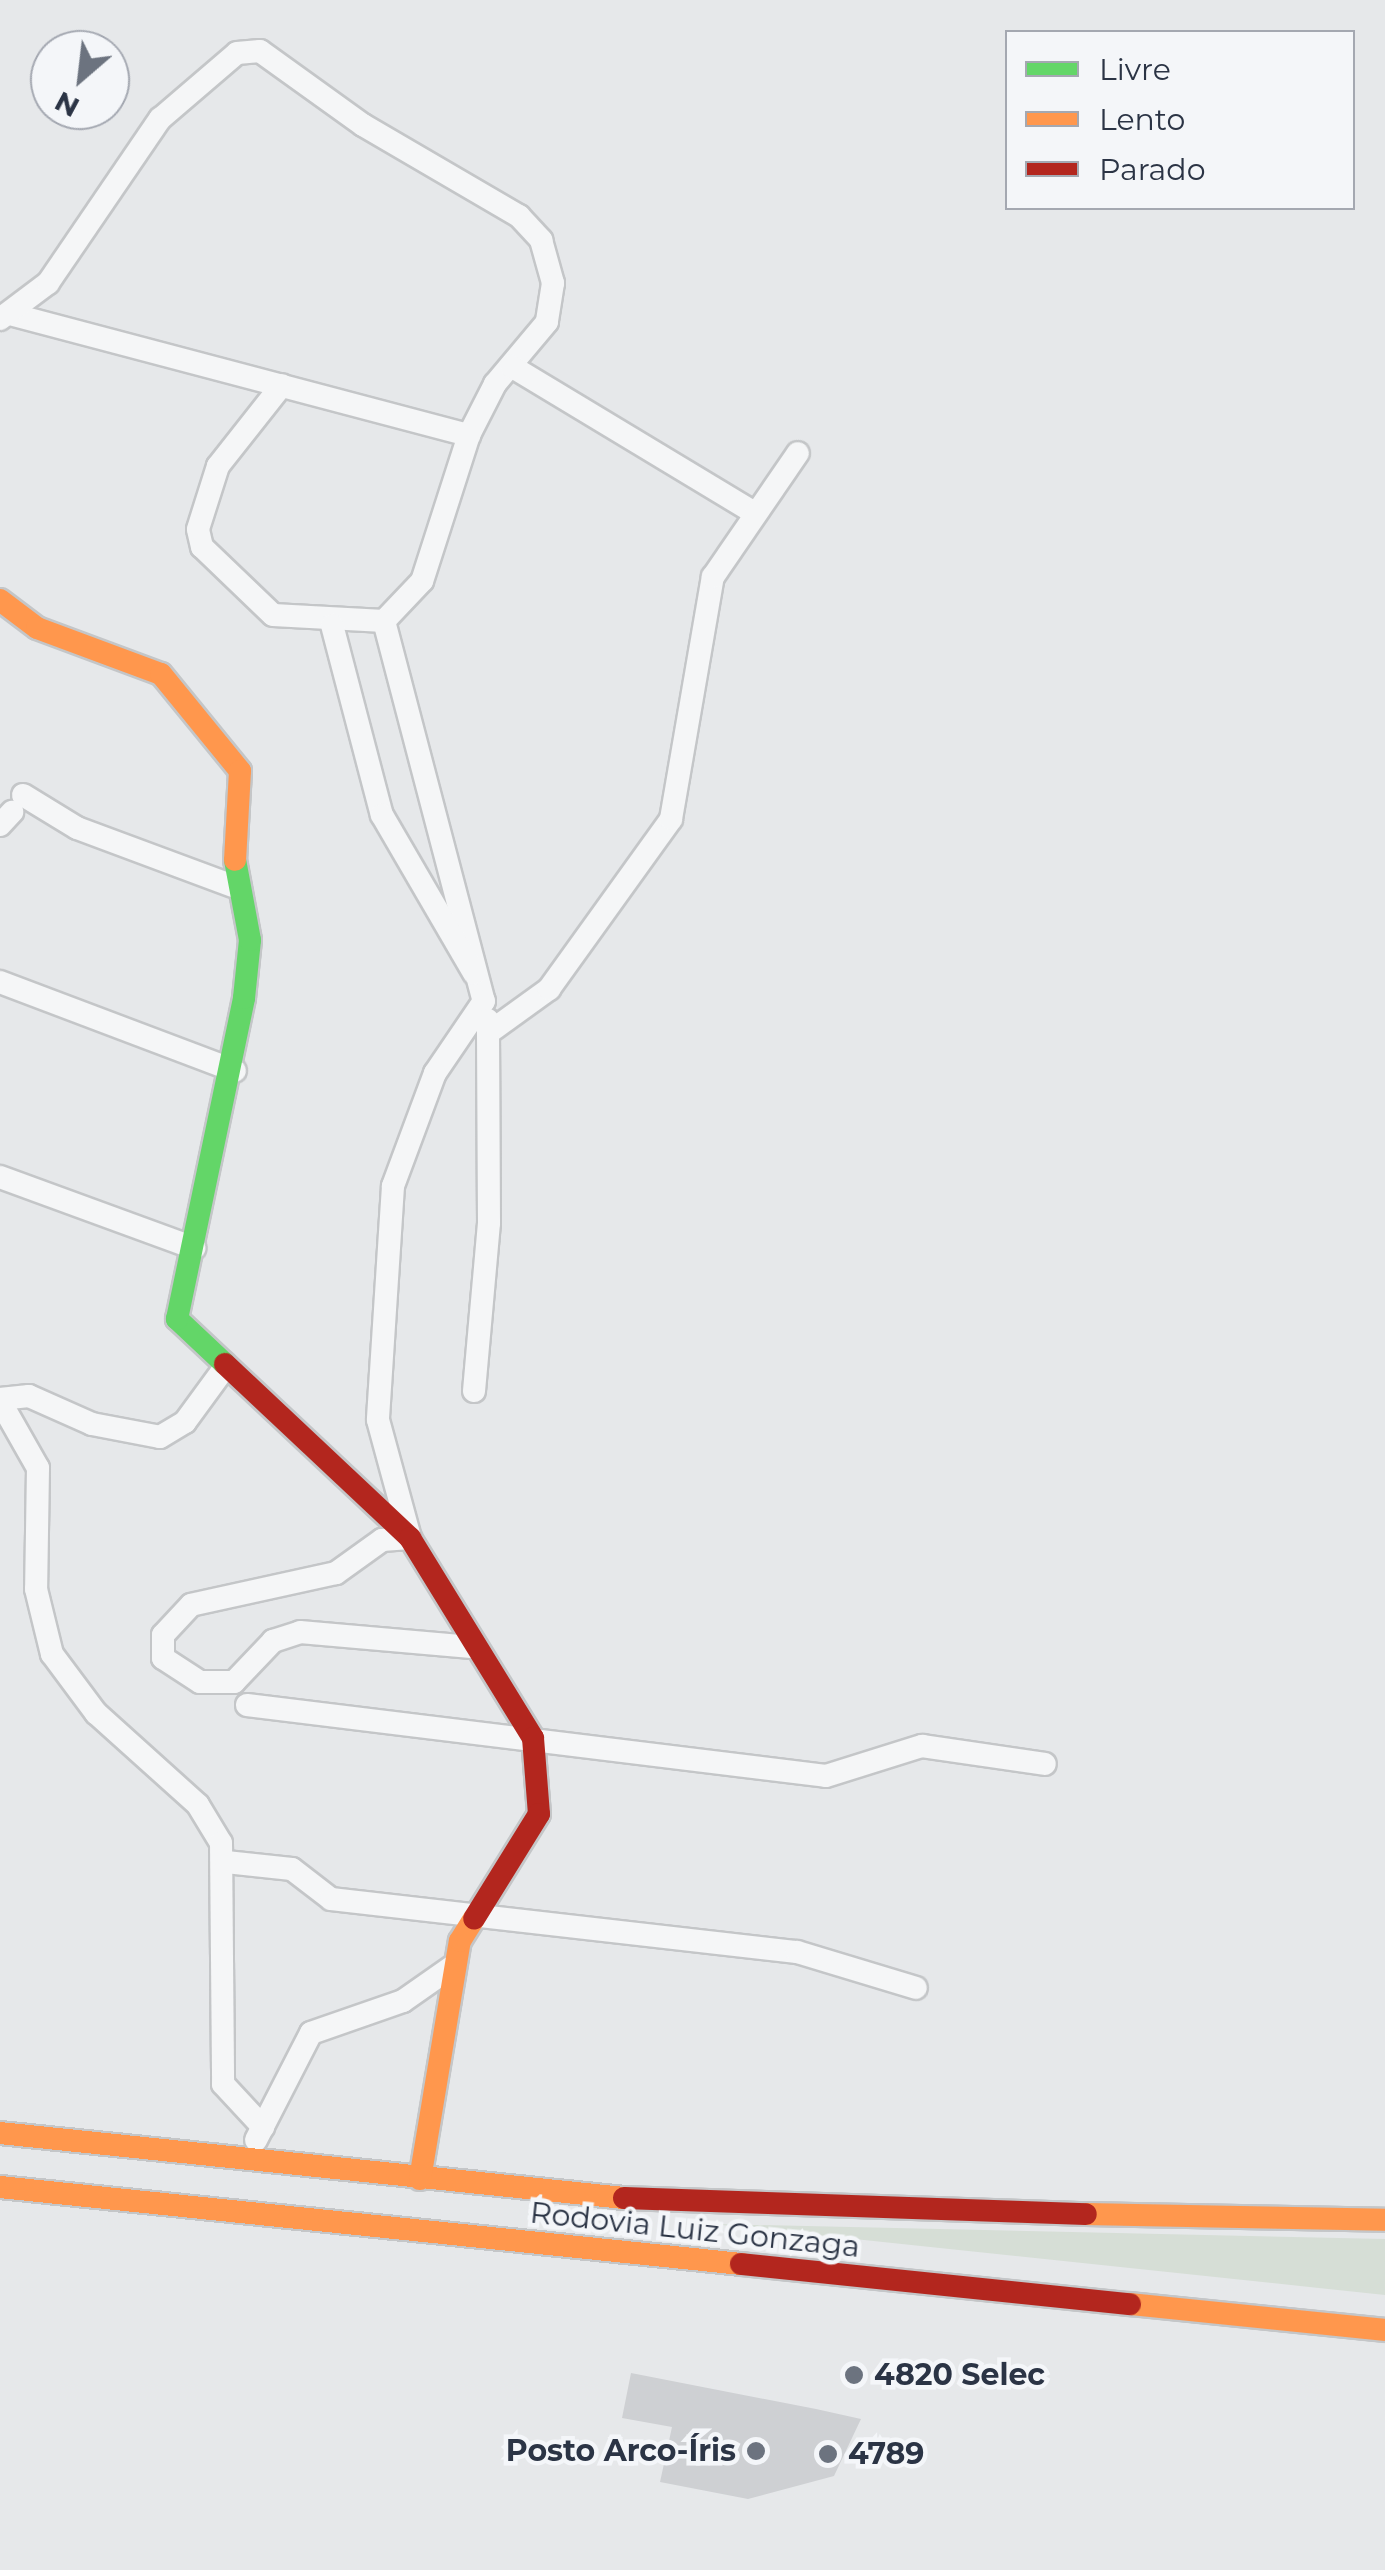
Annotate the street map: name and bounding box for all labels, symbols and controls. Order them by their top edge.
north arrow [30,30,130,130]
legend [1005,30,1355,210]
text: Livre [1099,51,1171,88]
text: N [49,84,85,125]
text: Lento [1099,101,1185,138]
text: Parado [1099,151,1205,188]
street label: Rodovia Luiz Gonzaga [528,2195,862,2265]
place label: 4820 Selec [874,2357,1045,2393]
marker: 4820 Selec [843,2364,865,2386]
place label: Posto Arco-Íris [506,2433,736,2469]
place label: 4789 [848,2436,924,2472]
marker: Posto Arco-Íris [745,2440,767,2462]
marker: 4789 [817,2443,839,2465]

